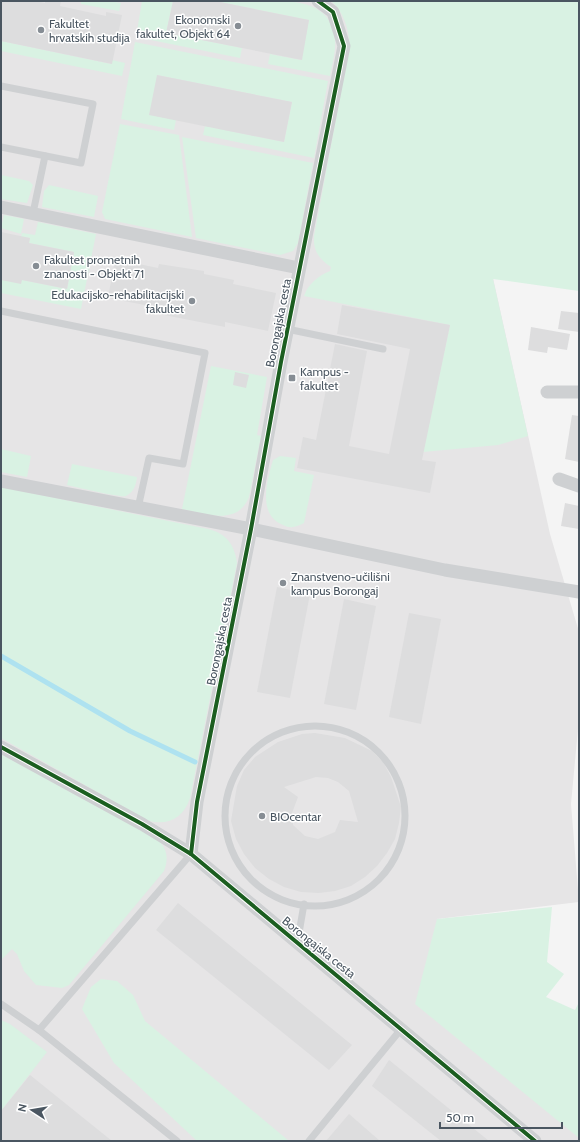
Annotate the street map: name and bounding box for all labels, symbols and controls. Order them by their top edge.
place label: Ekonomski fakultet, Objekt 64 [136,12,230,41]
place label: Fakultet hrvatskih studija [49,16,130,45]
marker: Ekonomski fakultet, Objekt 64 [233,21,243,31]
marker: Fakultet hrvatskih studija [36,25,46,35]
place label: Fakultet prometnih znanosti - Objekt 71 [44,252,144,281]
marker: Fakultet prometnih znanosti - Objekt 71 [31,261,41,271]
street label: Borongajska cesta [262,277,294,369]
place label: Edukacijsko-rehabilitacijski fakultet [51,287,184,316]
marker: Edukacijsko-rehabilitacijski fakultet [187,296,197,306]
place label: Kampus - fakultet [300,364,349,393]
marker: Kampus - fakultet [287,373,297,383]
place label: Znanstveno-učilišni kampus Borongaj [291,569,390,598]
marker: Znanstveno-učilišni kampus Borongaj [278,578,288,588]
street label: Borongajska cesta [203,595,235,687]
place label: BIOcentar [270,809,321,824]
marker: BIOcentar [257,811,267,821]
street label: Borongajska cesta [279,913,359,981]
north arrow [12,1090,52,1130]
text: N [15,1103,30,1113]
scale bar [440,1104,562,1130]
text: 50 m [446,1110,474,1125]

